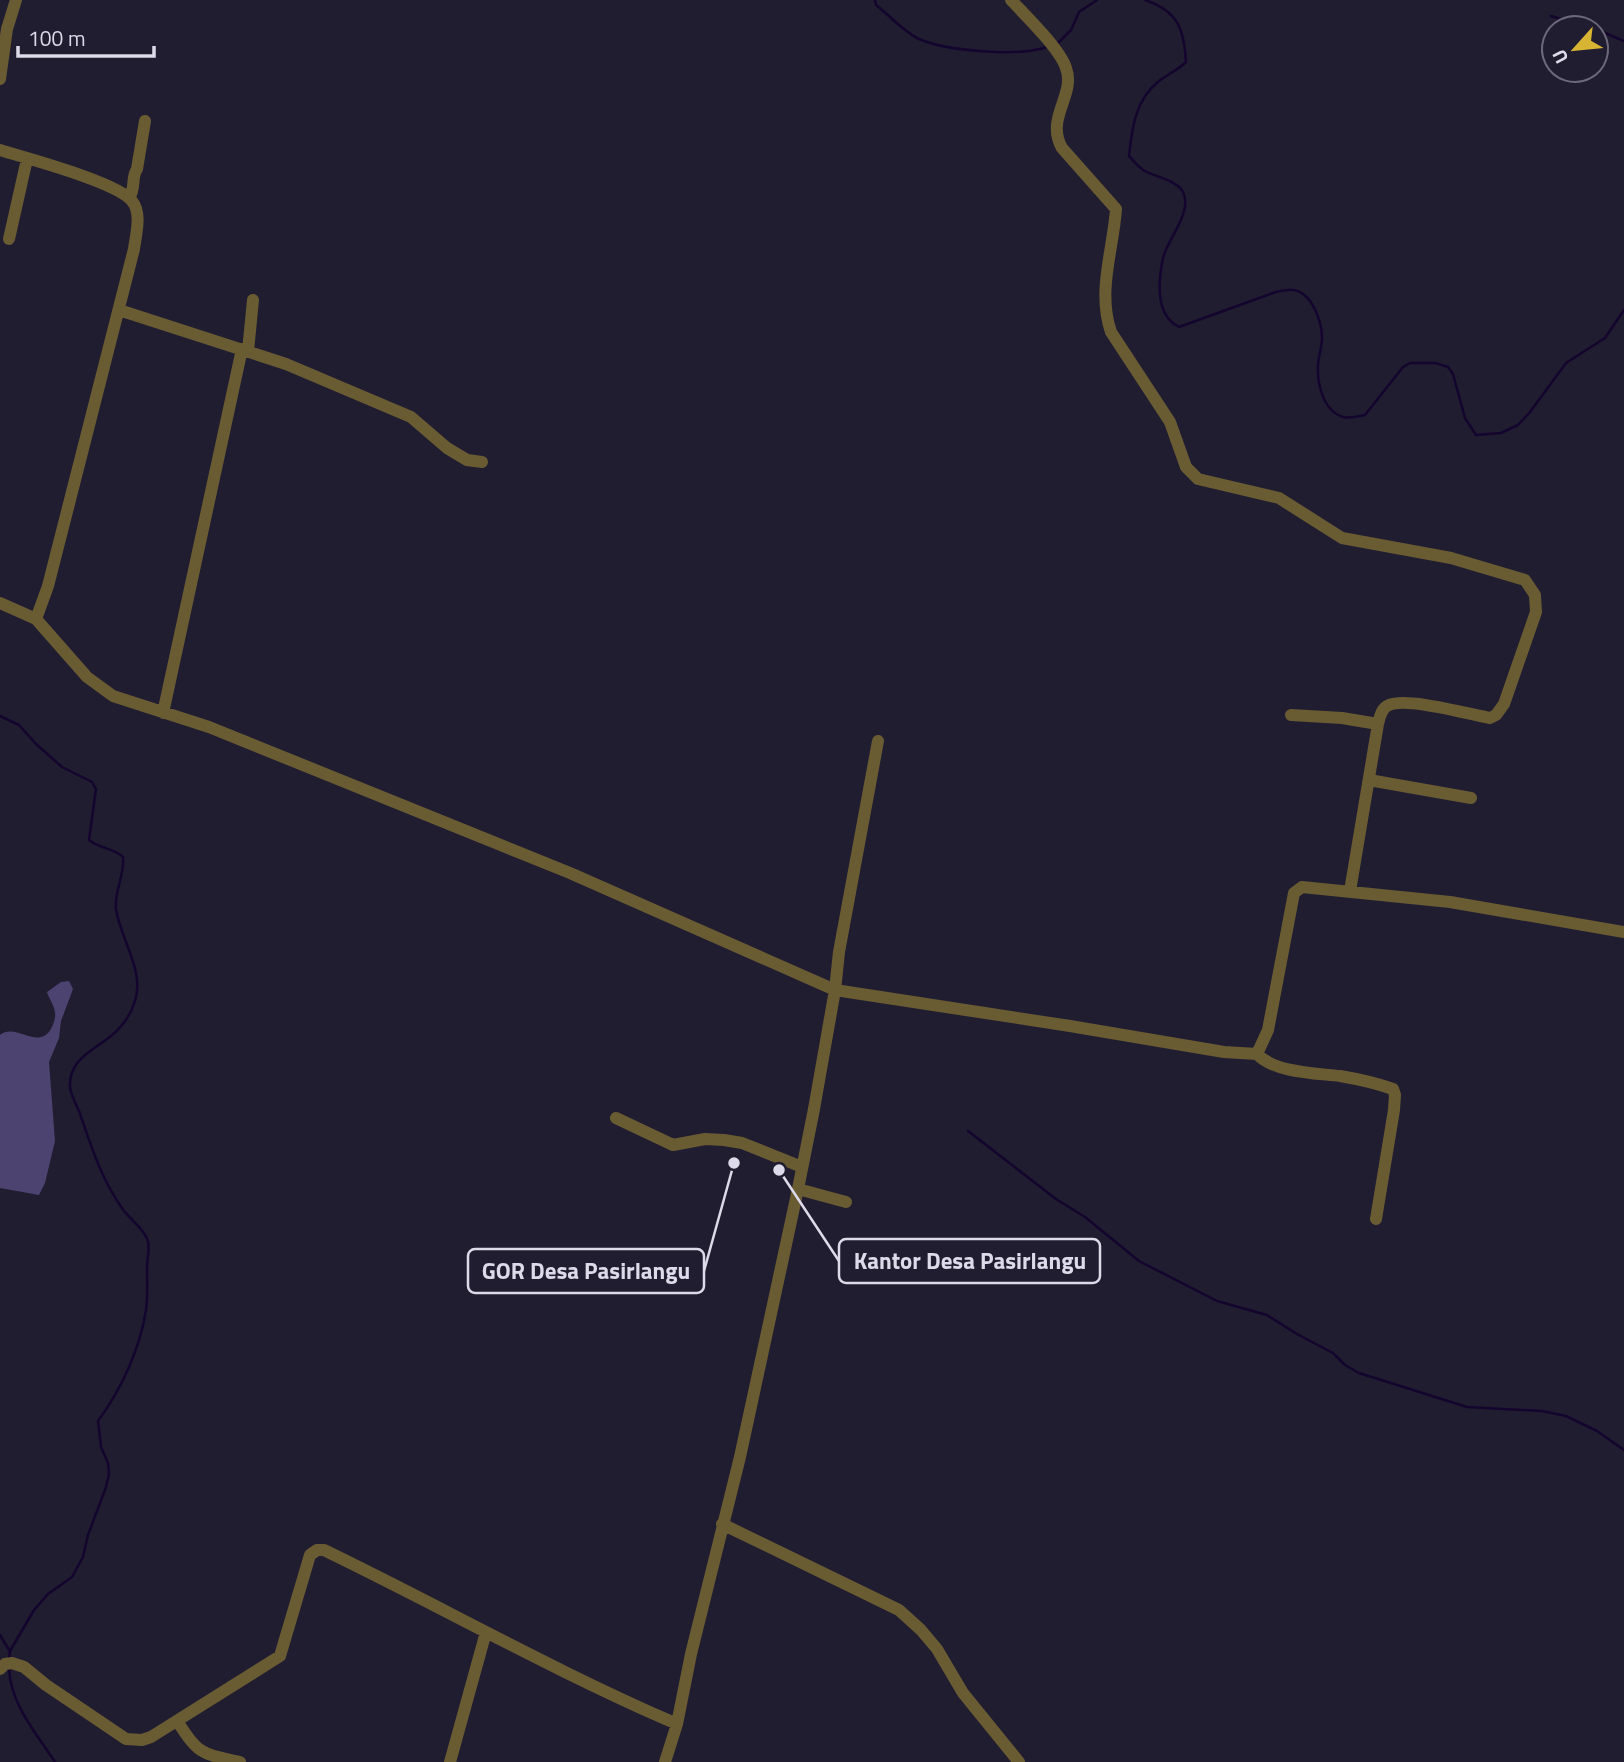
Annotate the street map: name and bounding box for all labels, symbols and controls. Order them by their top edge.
scale bar [18,14,154,58]
north arrow [1540,14,1610,84]
text: 100 m [28,22,85,54]
text: U [1544,45,1575,69]
callout: Kantor Desa Pasirlangu [839,1239,1100,1283]
text: Kantor Desa Pasirlangu [854,1243,1086,1278]
callout: GOR Desa Pasirlangu [468,1249,704,1293]
text: GOR Desa Pasirlangu [482,1253,690,1288]

